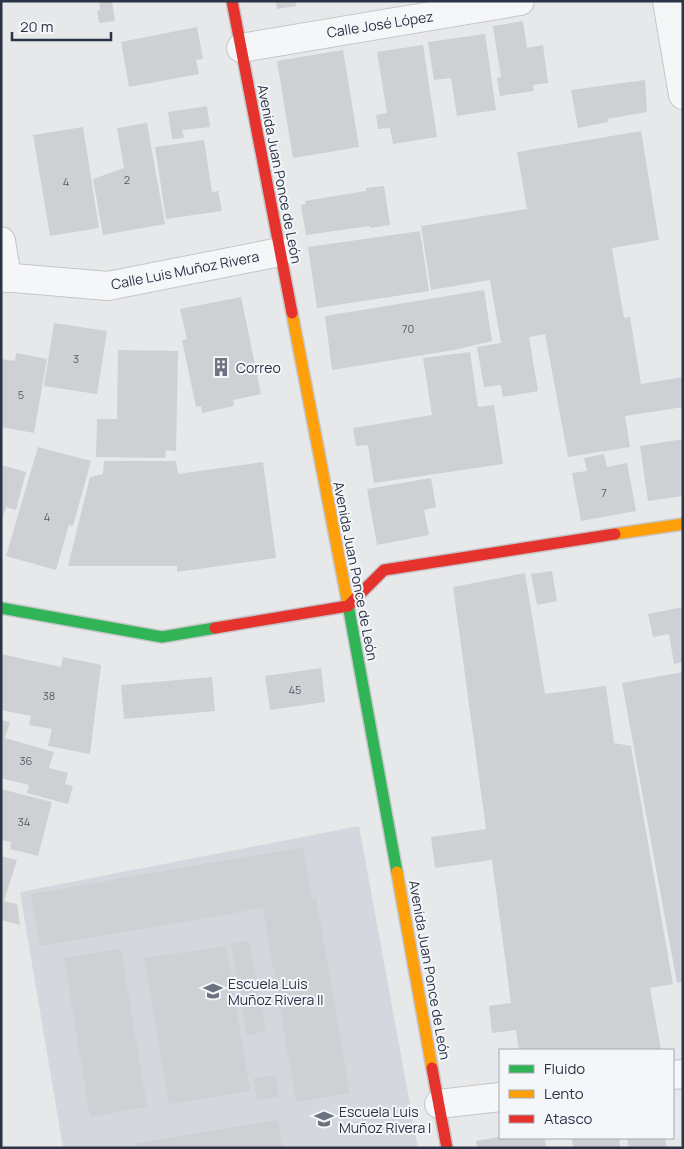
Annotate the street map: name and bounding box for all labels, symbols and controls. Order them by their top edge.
street label: Calle José López [325,6,435,42]
scale bar [12,10,111,42]
text: 20 m [20,16,53,37]
street label: Avenida Juan Ponce de León [253,83,307,265]
house number: 2 [124,172,130,187]
house number: 4 [63,174,69,189]
street label: Calle Luis Muñoz Rivera [109,246,261,294]
house number: 70 [402,321,414,336]
house number: 3 [73,351,79,366]
building icon: Correo [210,356,232,378]
place label: Correo [236,358,281,377]
house number: 5 [18,387,24,402]
street label: Avenida Juan Ponce de León [329,480,383,662]
house number: 7 [601,485,607,500]
house number: 4 [44,509,50,524]
house number: 45 [289,682,301,697]
house number: 38 [43,688,55,703]
house number: 36 [20,753,33,768]
house number: 34 [18,814,30,829]
street label: Avenida Juan Ponce de León [405,879,455,1061]
place label: Escuela Luis Muñoz Rivera II [228,974,324,1009]
school or university icon: Escuela Luis Muñoz Rivera II [202,980,224,1002]
legend [499,1049,674,1139]
text: Fluido [544,1058,585,1079]
text: Lento [544,1083,584,1104]
place label: Escuela Luis Muñoz Rivera I [339,1102,431,1137]
school or university icon: Escuela Luis Muñoz Rivera I [313,1108,335,1130]
text: Atasco [544,1108,592,1129]

